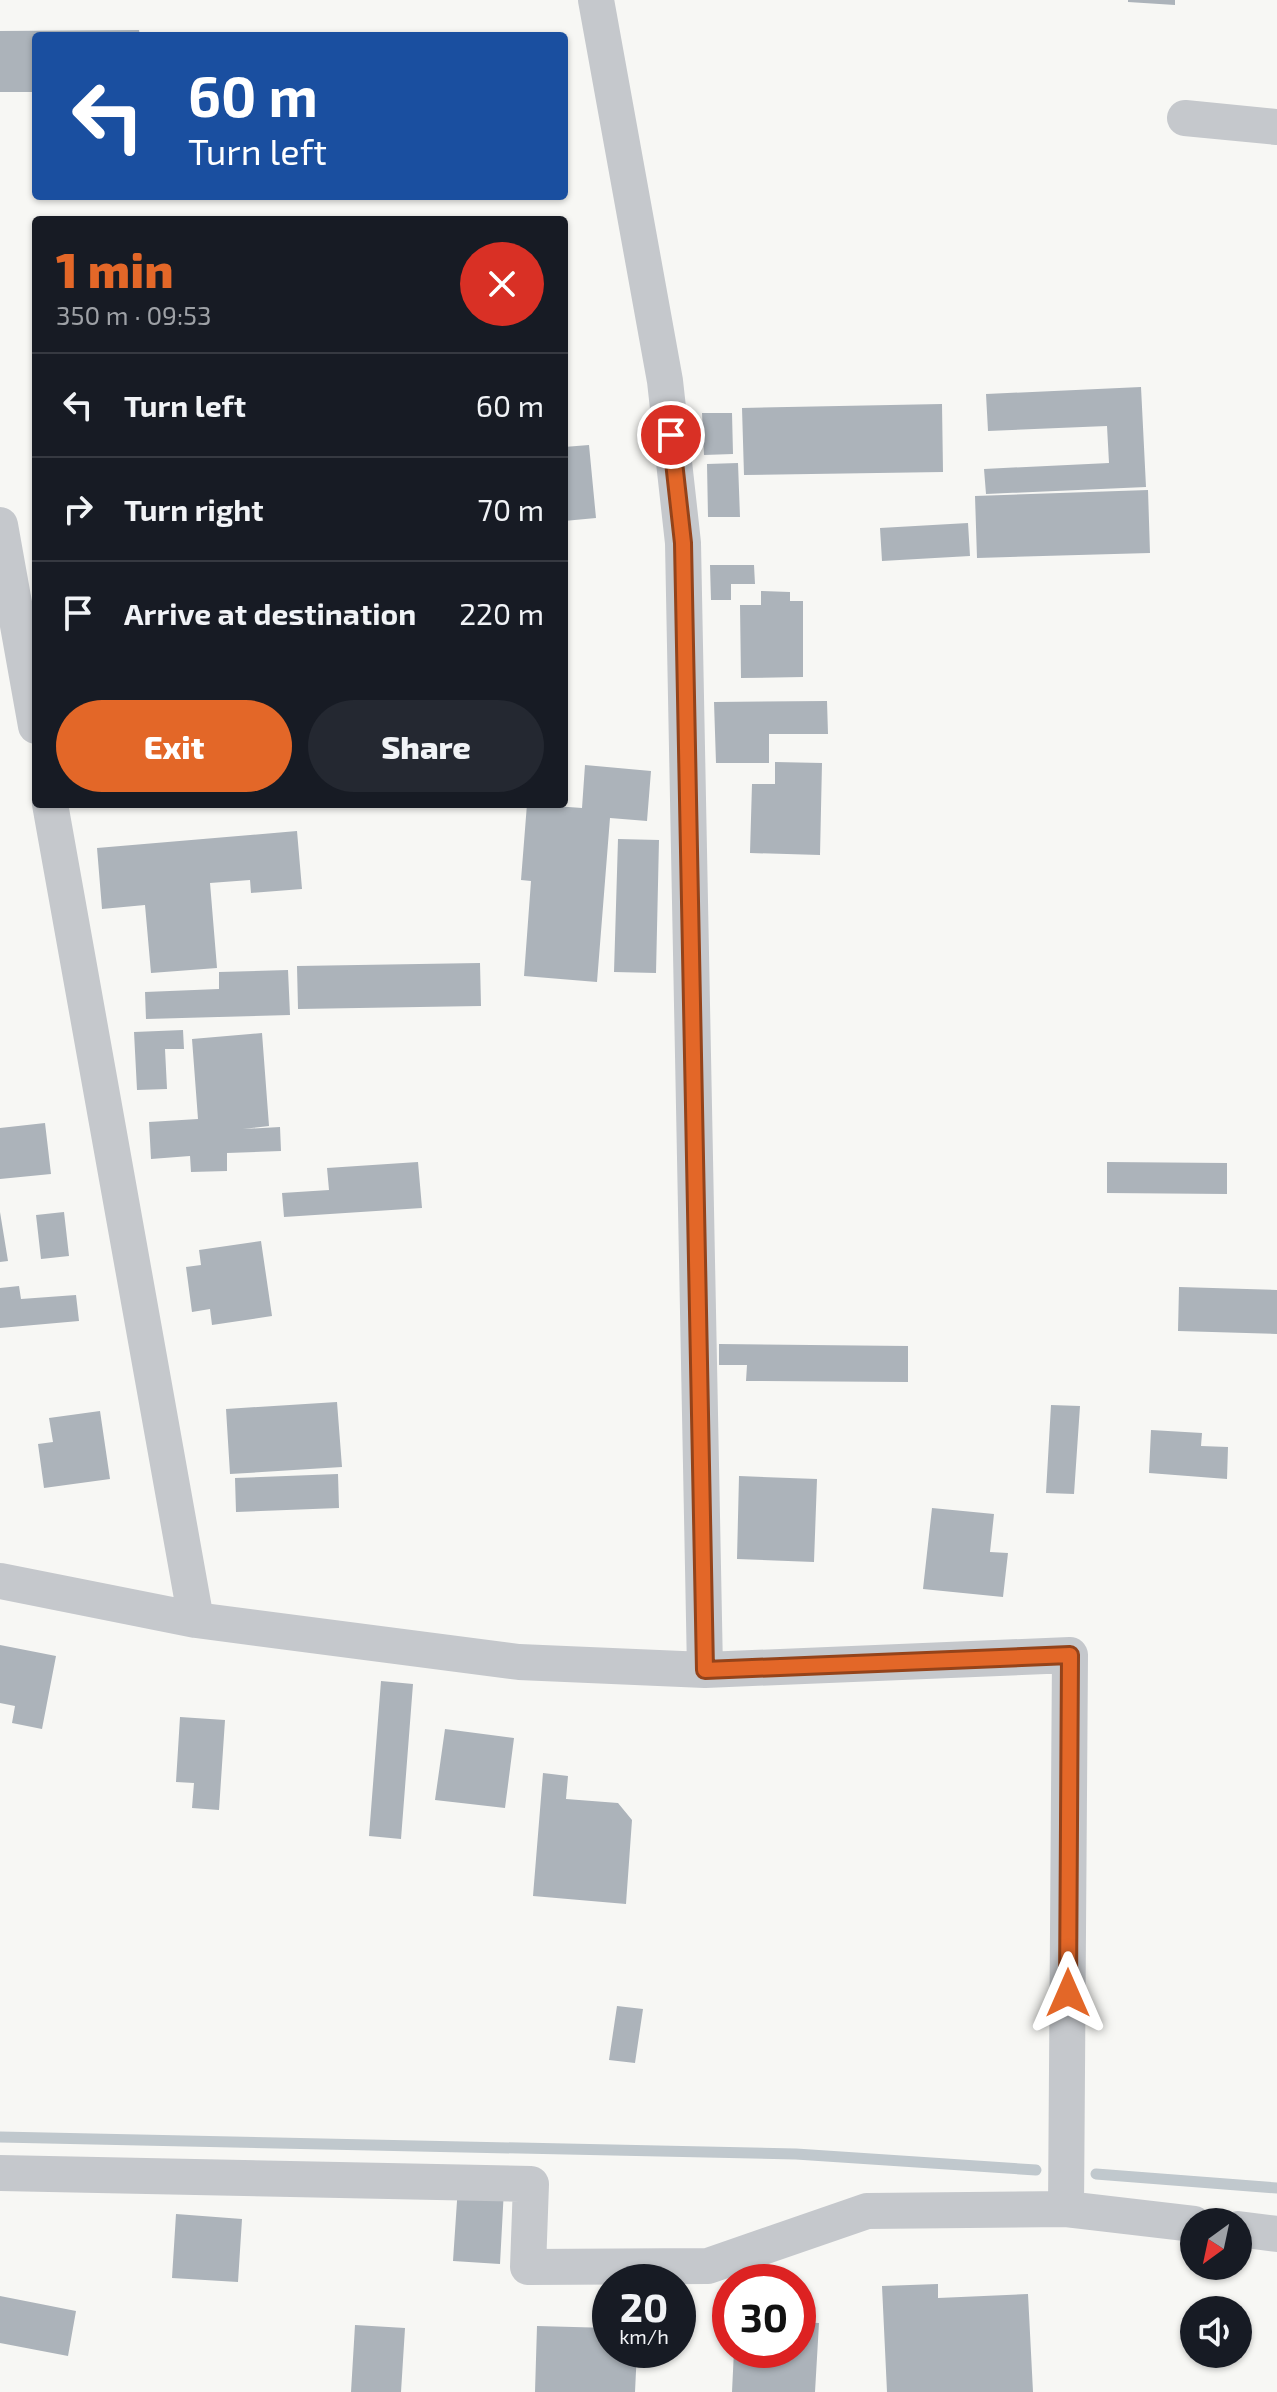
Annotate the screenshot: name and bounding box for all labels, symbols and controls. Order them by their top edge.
text: 60 m [188,61,318,128]
icon: left [56,64,160,168]
text: Turn left [188,129,327,172]
text: 1 min [56,240,174,298]
button: close [460,242,544,326]
text: 350 m · 09:53 [56,299,211,330]
icon: left [56,383,100,427]
text: Turn left [124,387,246,423]
text: 60 m [476,387,544,423]
pin [637,401,705,469]
icon: arrive [649,413,693,457]
icon: right [56,487,100,531]
text: Turn right [124,491,264,527]
text: 70 m [478,491,544,527]
icon: arrive [56,591,100,635]
text: Arrive at destination [124,595,416,631]
text: 220 m [459,595,544,631]
button: Exit [56,700,292,792]
button: Share [308,700,544,792]
position arrow [1026,1951,1110,2035]
north arrow [1180,2208,1252,2280]
map controls [1180,2208,1252,2368]
speed limit sign: 30 [712,2264,816,2368]
text: 20 [620,2282,668,2330]
button: sound [1180,2296,1252,2368]
text: km/h [619,2324,669,2348]

